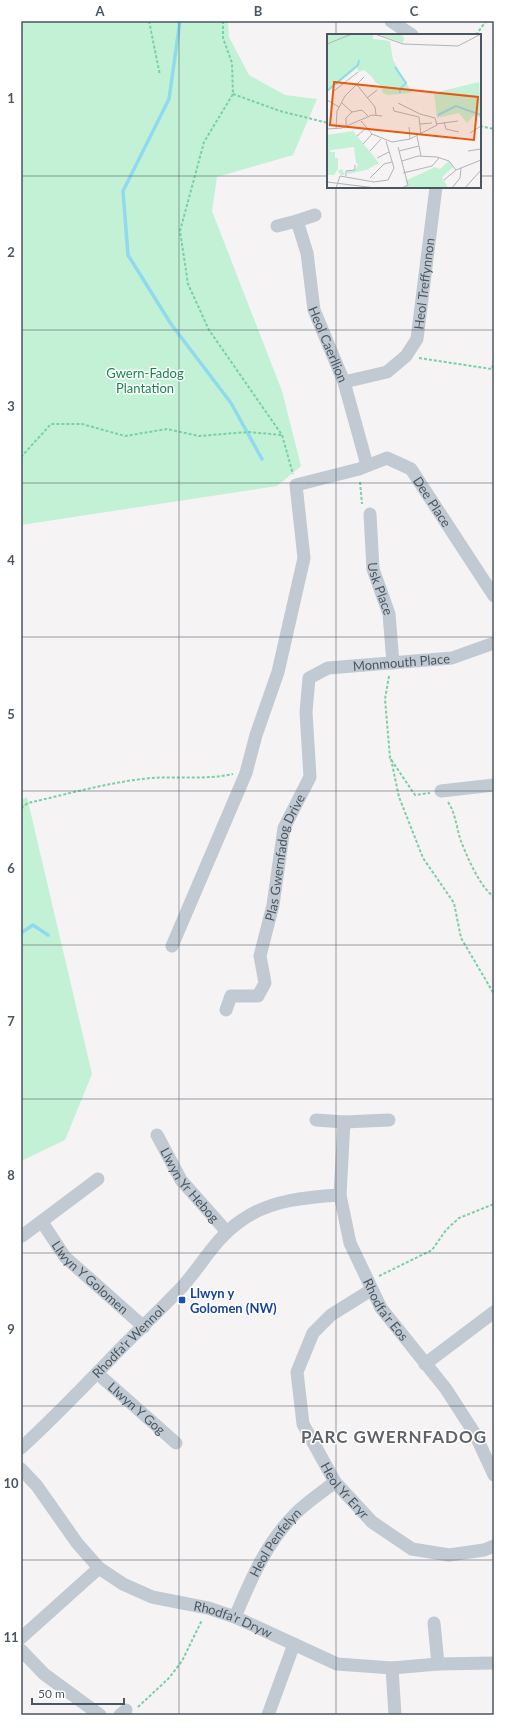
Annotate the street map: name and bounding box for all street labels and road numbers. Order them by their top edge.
street label: Heol Treffynnon [410,237,438,330]
street label: Heol Caerllion [305,304,351,385]
street label: Dee Place [410,473,455,530]
street label: Usk Place [365,562,397,617]
street label: Monmouth Place [352,650,451,674]
street label: Plas Gwernfadog Drive [261,791,308,923]
street label: Llwyn Yr Hebog [157,1145,223,1226]
street label: Llwyn Y Golomen [49,1238,132,1317]
street label: Rhodfa'r Eos [360,1276,412,1344]
street label: Rhodfa'r Wennol [89,1302,167,1381]
street label: Llwyn Y Gog [105,1379,169,1438]
street label: Heol Yr Eryr [318,1459,373,1522]
street label: Heol Penfelyn [246,1505,304,1579]
street label: Rhodfa'r Dryw [192,1597,275,1641]

